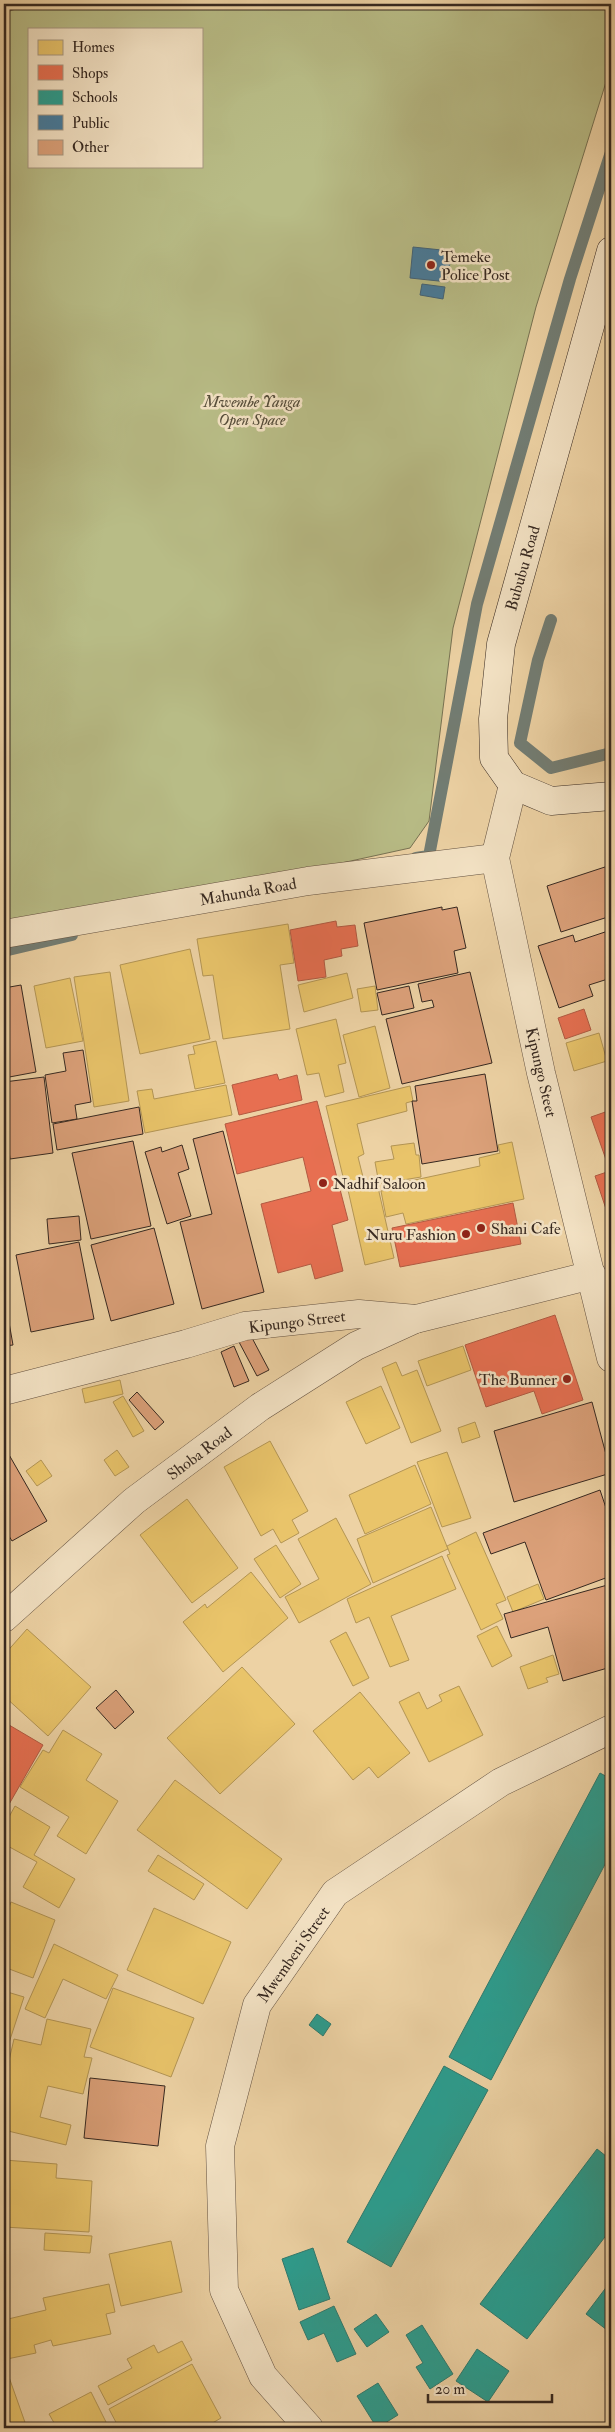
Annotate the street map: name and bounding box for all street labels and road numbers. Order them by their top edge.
street label: Bububu Road [501,523,545,613]
street label: Mahunda Road [198,874,298,910]
street label: Kipungo Steet [520,1025,561,1119]
street label: Kipungo Street [248,1306,347,1339]
street label: Shoba Road [163,1423,236,1485]
street label: Mwembeni Street [253,1903,334,2007]

